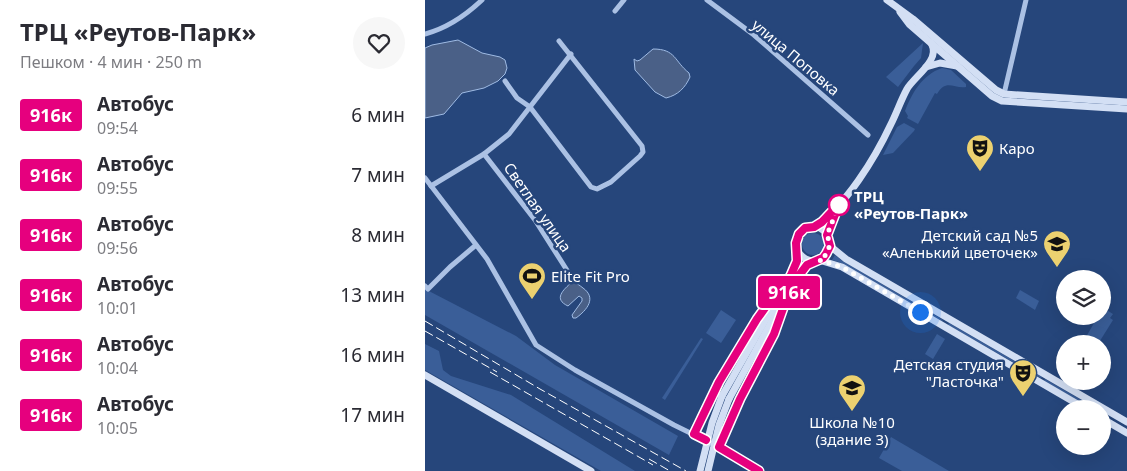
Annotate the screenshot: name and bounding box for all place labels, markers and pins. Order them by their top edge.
theatre icon: Каро [965,133,995,172]
place label: Каро [999,138,1035,158]
place label: ТРЦ «Реутов-Парк» [854,186,968,223]
marker: ТРЦ «Реутов-Парк» [828,194,850,216]
place label: Детский сад №5 «Аленький цветочек» [882,225,1038,262]
school or university icon: Детский сад №5 «Аленький цветочек» [1042,229,1072,268]
sports icon: Elite Fit Pro [517,261,547,300]
place label: Elite Fit Pro [551,266,630,286]
place label: Детская студия "Ласточка" [894,354,1004,391]
theatre icon: Детская студия "Ласточка" [1008,358,1038,397]
school or university icon: Школа №10 (здание 3) [837,373,867,412]
place label: Школа №10 (здание 3) [809,412,895,449]

